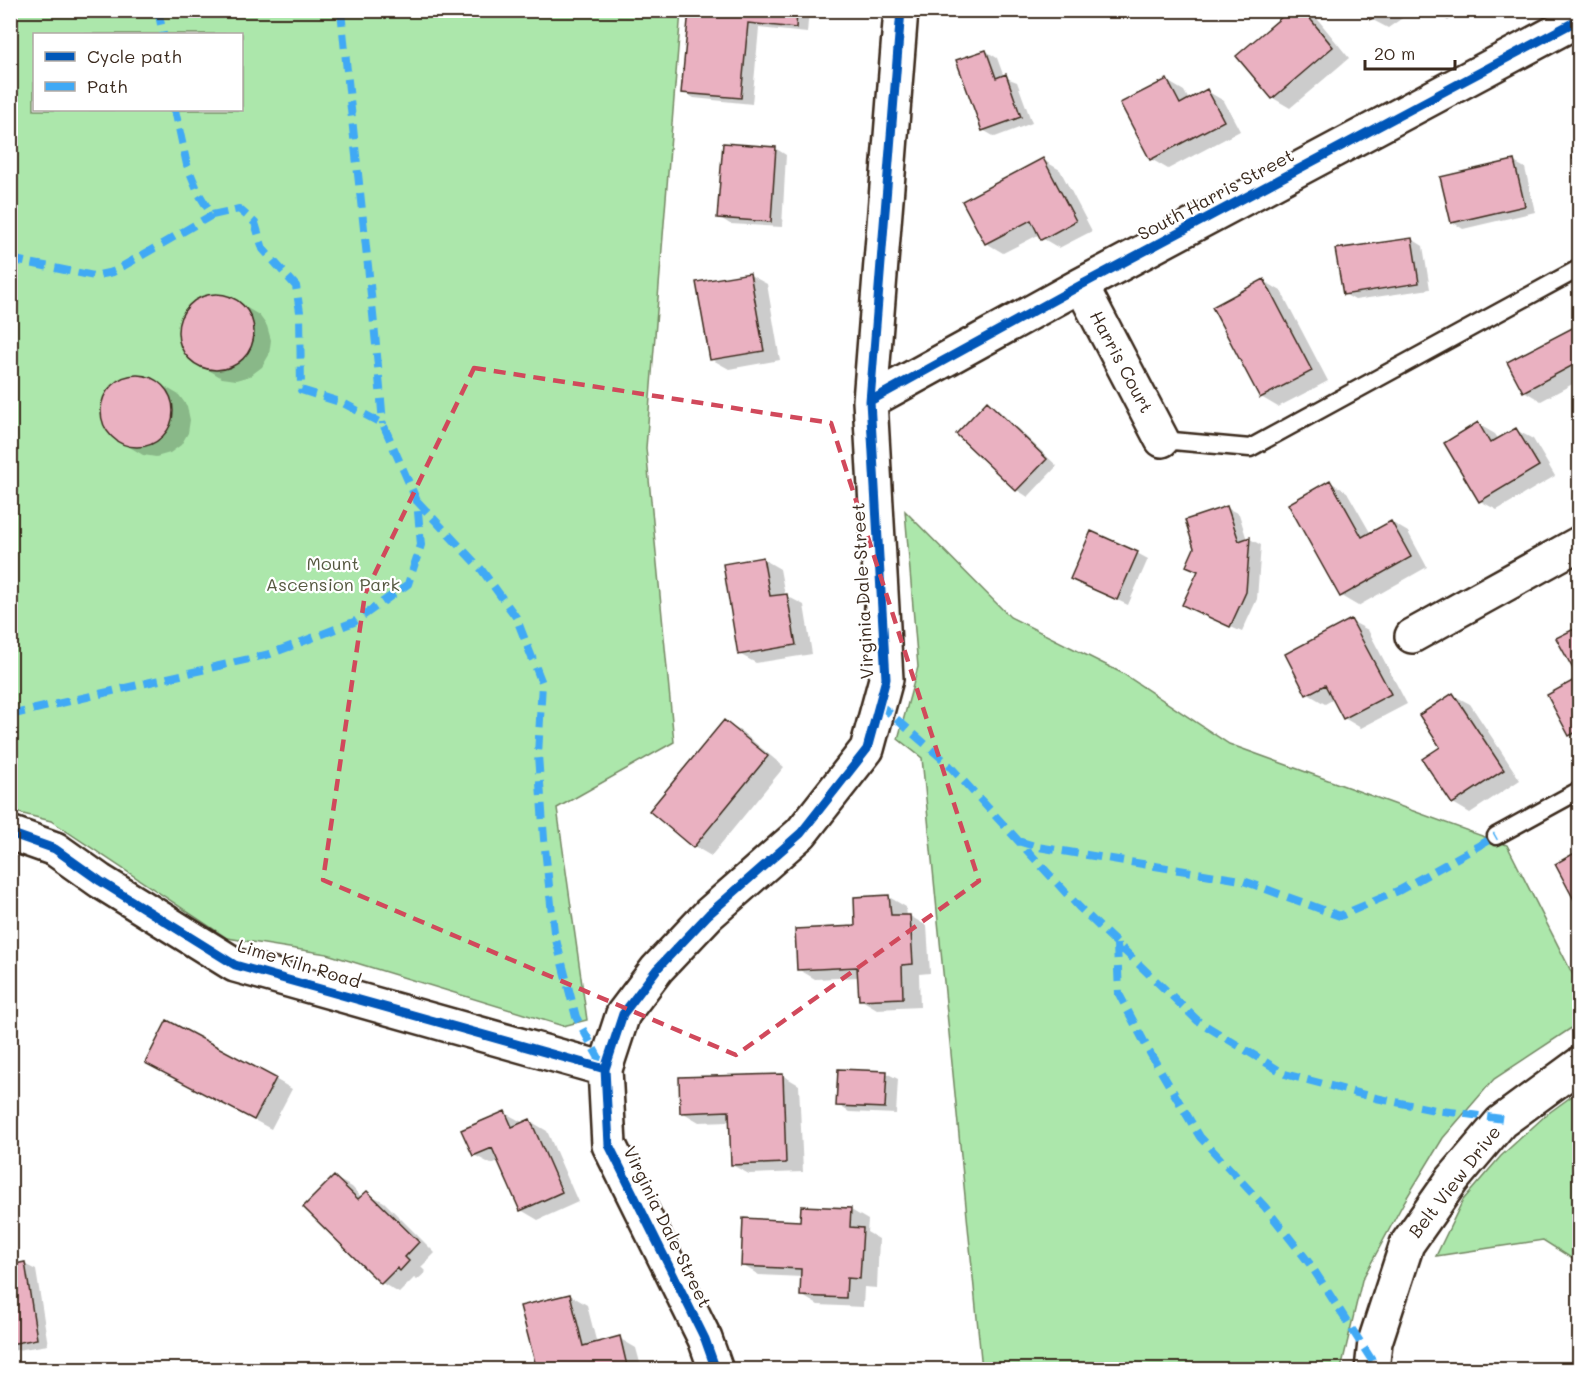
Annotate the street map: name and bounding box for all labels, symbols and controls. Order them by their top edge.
legend [33,33,243,111]
scale bar [1365,33,1455,71]
text: 20 m [1374,41,1415,65]
text: Cycle path [87,44,182,68]
text: Path [87,74,127,98]
street label: South Harris Street [1133,143,1298,246]
street label: Harris Court [1085,306,1159,417]
street label: Virginia Dale Street [845,502,879,680]
park label: Mount Ascension Park [266,551,400,596]
street label: Lime Kiln Road [235,933,364,993]
street label: Belt View Drive [1403,1120,1506,1242]
street label: Virginia Dale Street [618,1142,717,1311]

